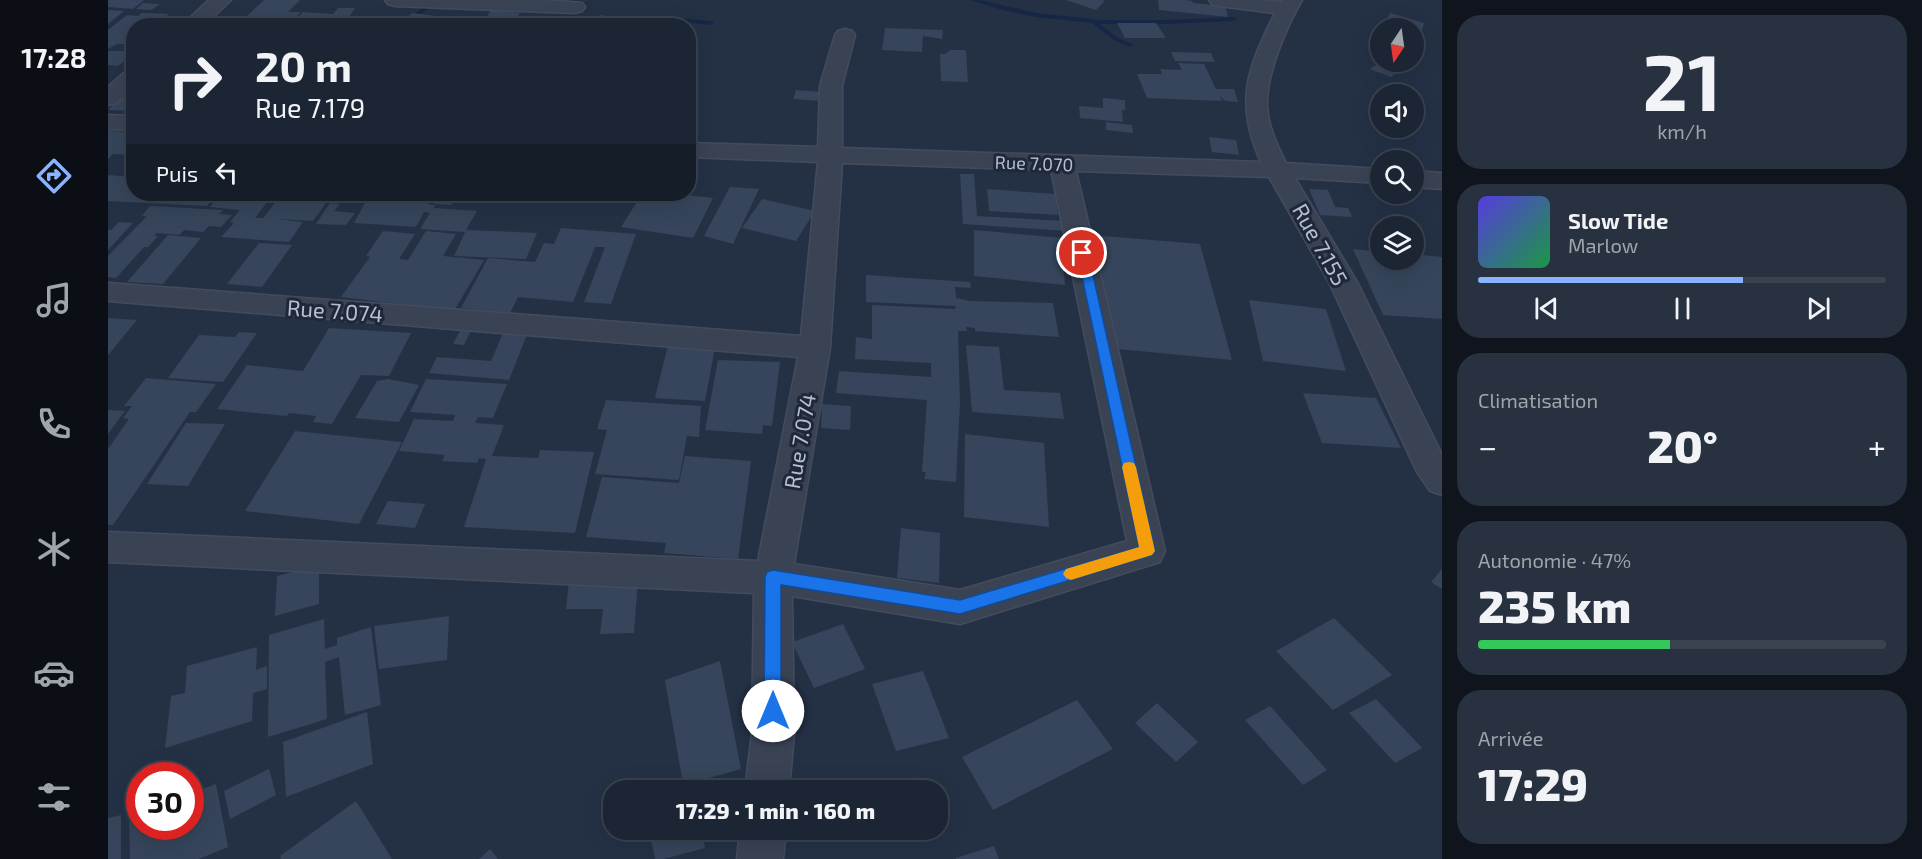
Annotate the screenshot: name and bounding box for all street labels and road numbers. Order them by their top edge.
street label: Rue 7.070 [994,151,1074,175]
street label: Rue 7.155 [1288,199,1354,289]
street label: Rue 7.074 [286,294,384,326]
street label: Rue 7.074 [778,391,820,491]

